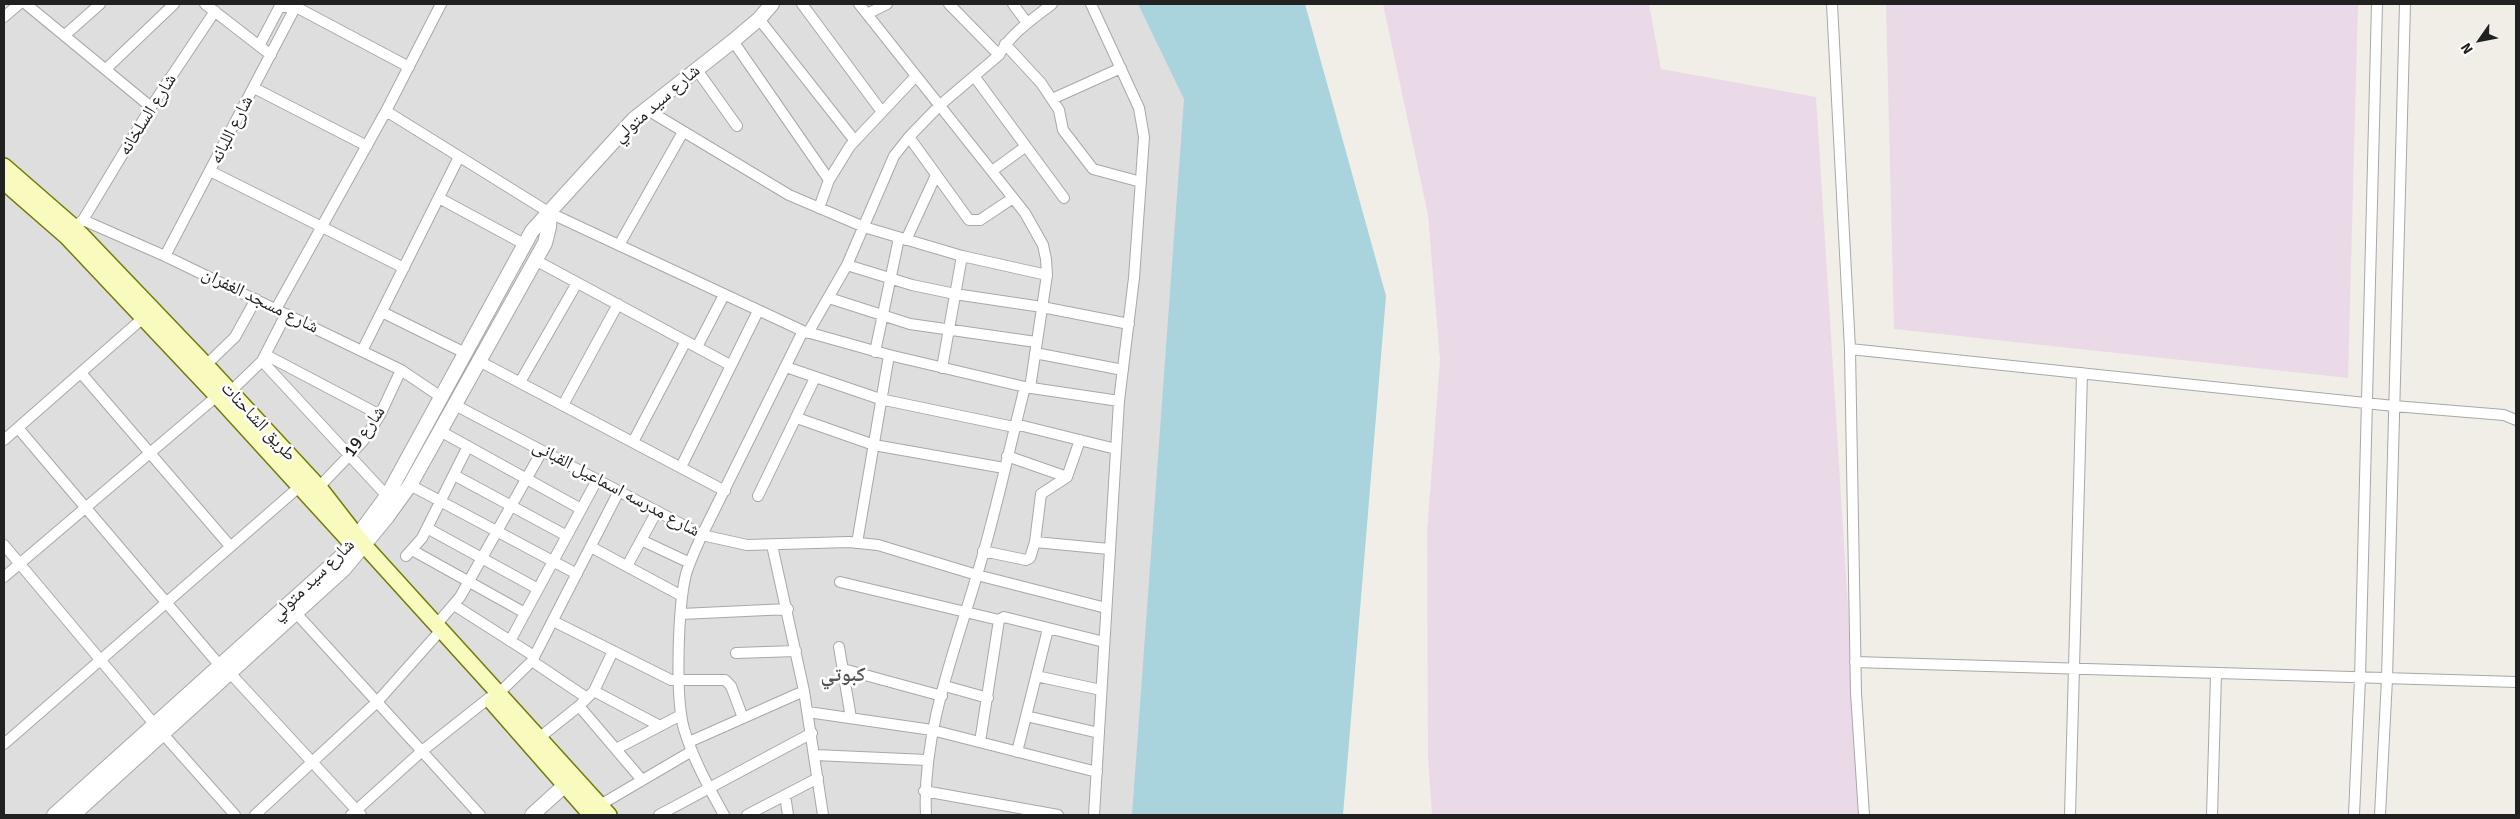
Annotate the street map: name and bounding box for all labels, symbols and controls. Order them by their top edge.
north arrow [2455,15,2505,65]
text: N [2457,40,2477,57]
street label: شارع سيد متولي [609,60,705,148]
street label: شارع السلخانه [114,70,182,160]
street label: شارع اللبانه [206,92,258,168]
street label: شارع مسجد الغفران [198,263,322,339]
street label: طريق الشاحنات [216,378,300,466]
street label: شارع 19 [340,402,390,462]
street label: شارع مدرسه اسماعيل القبانى [529,436,703,542]
street label: شارع سيد متولي [267,535,359,625]
district label: كبوتي [820,664,866,688]

